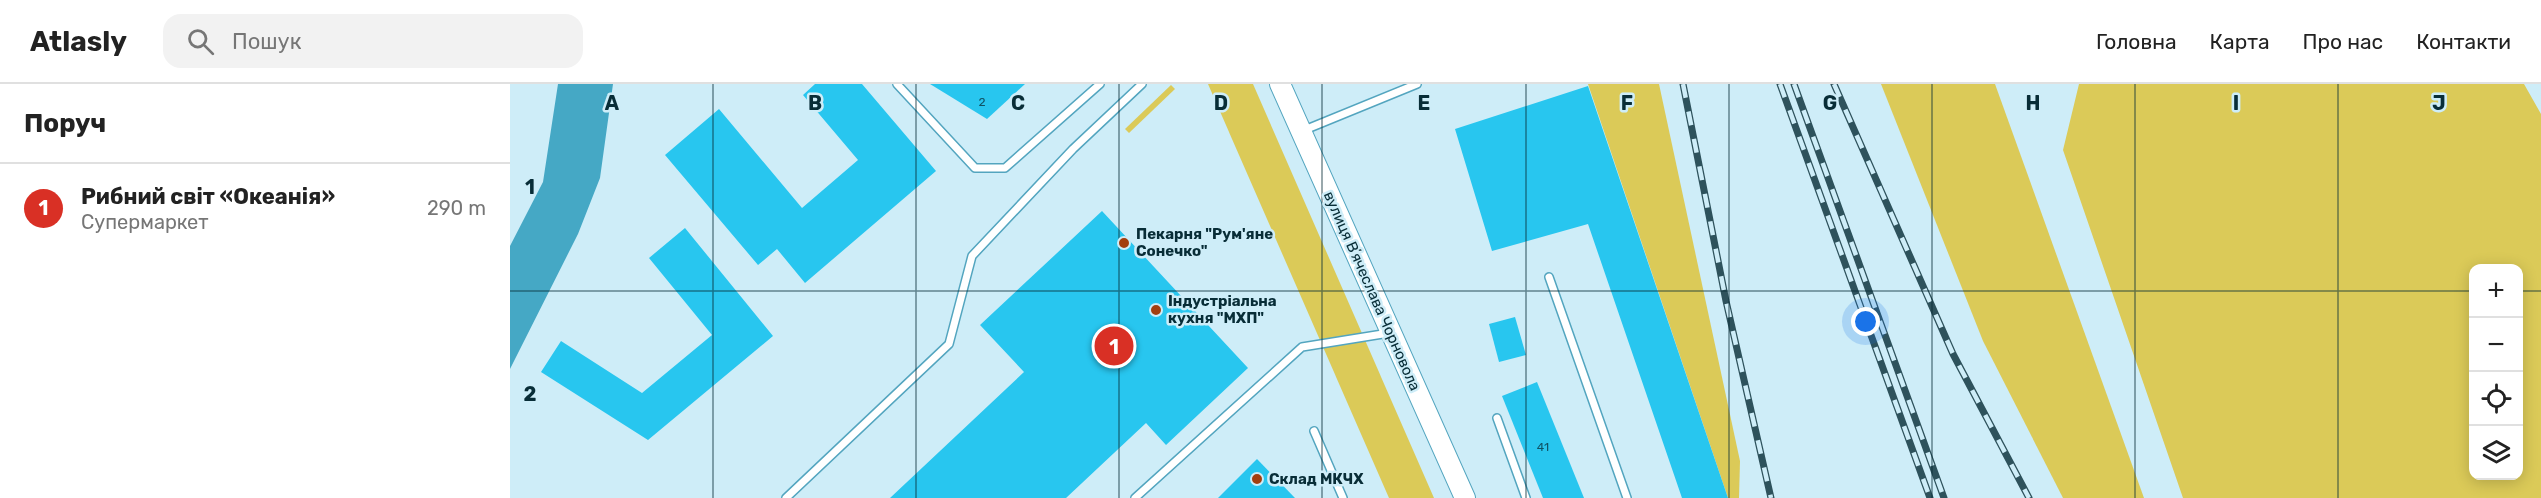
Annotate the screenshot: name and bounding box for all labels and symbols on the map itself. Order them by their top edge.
text: A [605,91,620,115]
text: B [808,91,822,115]
text: C [1011,91,1025,115]
text: D [1214,91,1228,115]
text: E [1418,91,1430,115]
text: F [1621,91,1633,115]
text: G [1823,91,1837,115]
text: H [2026,91,2040,115]
text: I [2233,91,2239,115]
text: J [2432,91,2446,115]
house number: 2 [978,95,986,109]
text: 1 [525,175,535,199]
street label: вулиця Вʼячеслава Чорновола [1320,188,1424,394]
place label: Пекарня "Рум'яне Сонечко" [1136,225,1273,260]
marker: Пекарня "Рум'яне Сонечко" [1117,236,1131,250]
place label: Індустріальна кухня "МХП" [1168,292,1277,327]
marker: Індустріальна кухня "МХП" [1149,303,1163,317]
your location [1851,307,1880,336]
pin: 1 [1094,324,1134,368]
text: 2 [524,382,537,406]
house number: 41 [1537,440,1549,454]
place label: Склад МКЧХ [1269,470,1364,488]
marker: Склад МКЧХ [1250,472,1264,486]

